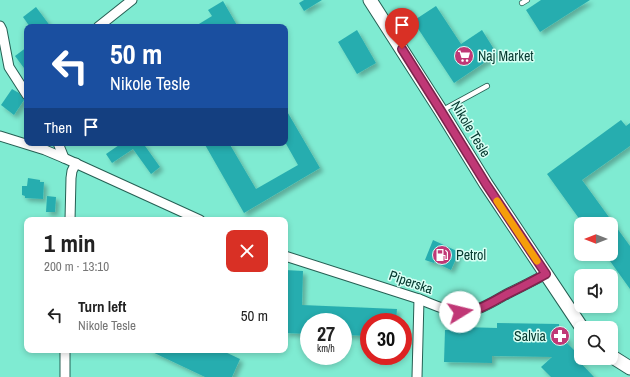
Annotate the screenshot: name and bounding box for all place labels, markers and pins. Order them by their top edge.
pin [385,8,419,49]
supermarket icon: Naj Market [453,45,475,67]
place label: Naj Market [478,47,534,65]
fuel station icon: Petrol [431,244,453,266]
place label: Petrol [456,246,486,264]
pharmacy icon: Salvia [549,325,571,347]
place label: Salvia [514,327,547,345]

